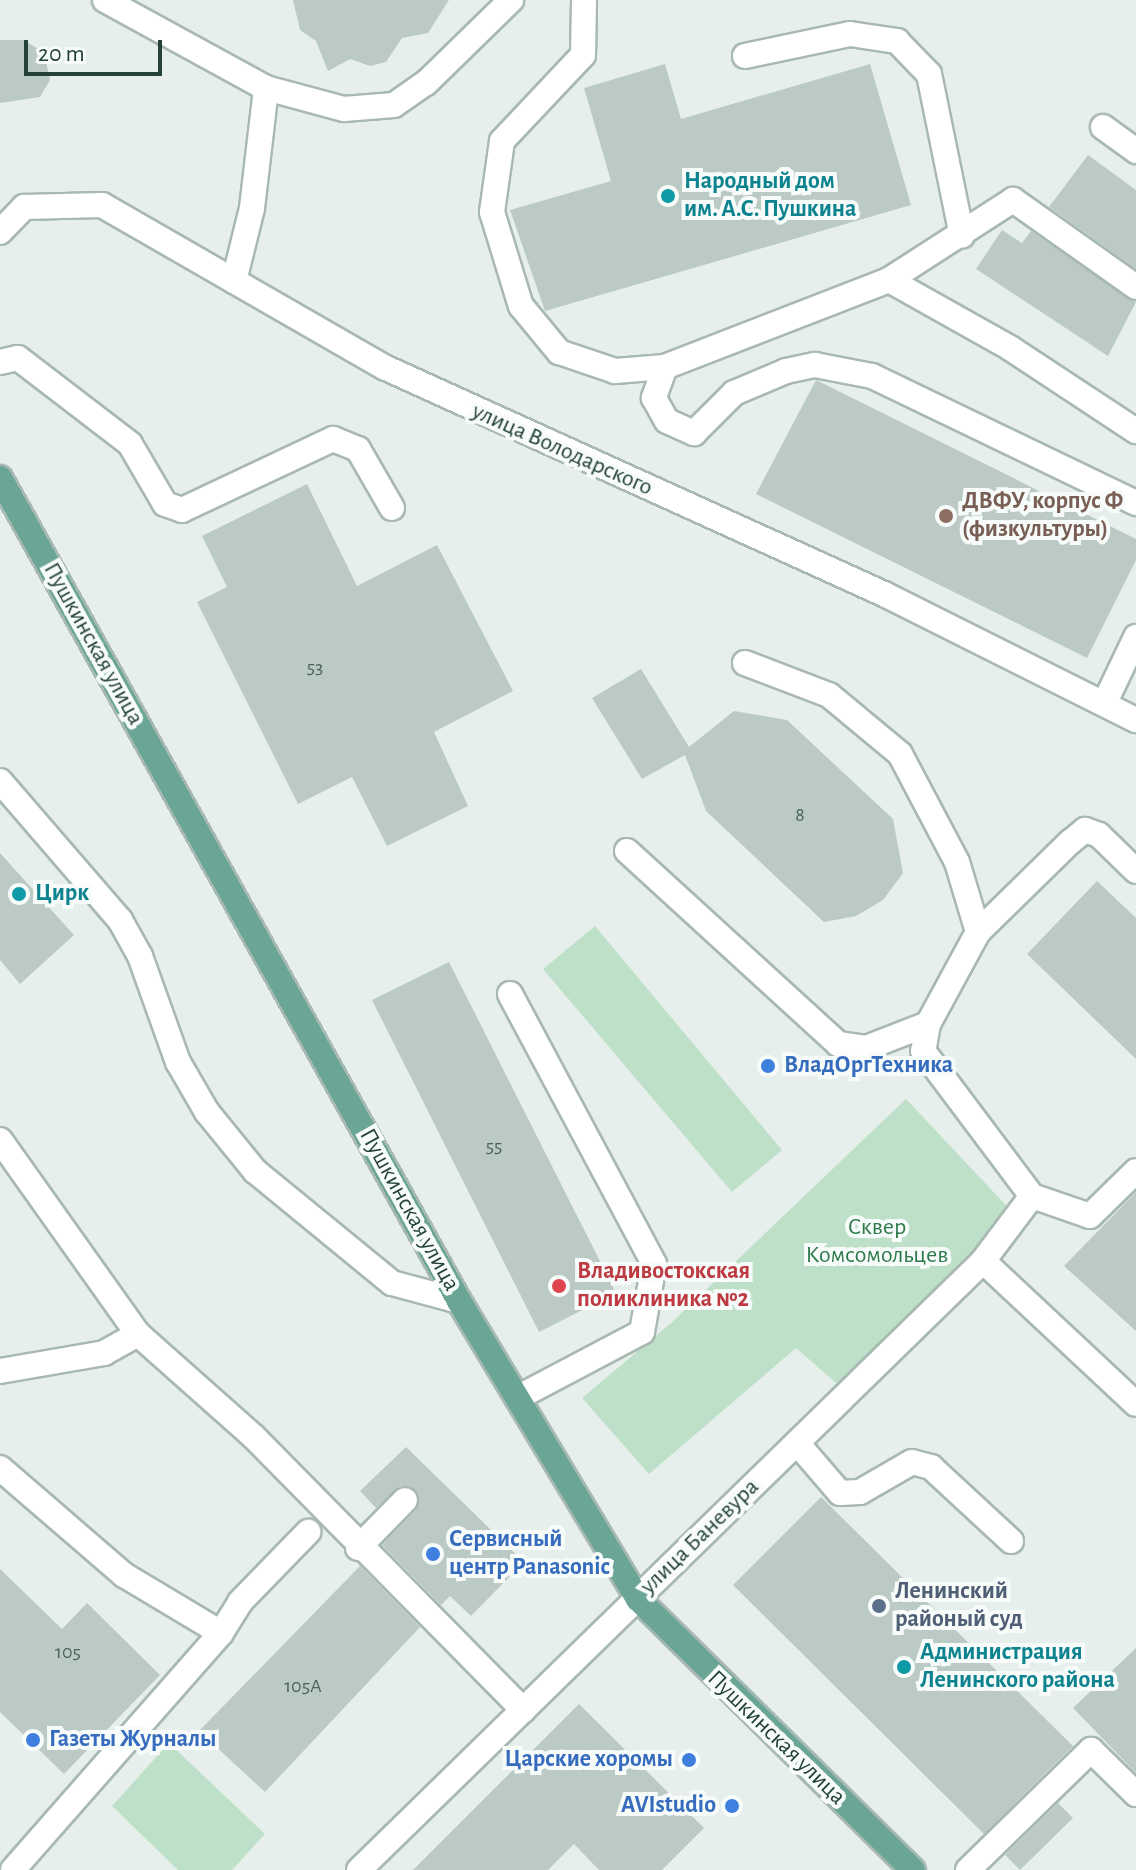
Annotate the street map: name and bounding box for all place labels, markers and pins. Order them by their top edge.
place label: Народный дом им. А.С. Пушкина [684,168,856,224]
marker: Народный дом им. А.С. Пушкина [659,187,677,205]
place label: ДВФУ, корпус Ф (физкультуры) [962,488,1123,544]
marker: ДВФУ, корпус Ф (физкультуры) [937,507,955,525]
place label: Цирк [35,880,89,908]
marker: Цирк [10,885,28,903]
place label: ВладОргТехника [784,1052,953,1080]
marker: ВладОргТехника [759,1057,777,1075]
place label: Владивостокская поликлиника №2 [577,1258,750,1314]
marker: Владивостокская поликлиника №2 [548,1275,570,1297]
place label: Сервисный центр Panasonic [449,1526,610,1582]
marker: Сервисный центр Panasonic [424,1545,442,1563]
place label: Ленинский районый суд [895,1578,1023,1634]
marker: Ленинский районый суд [870,1597,888,1615]
place label: Администрация Ленинского района [920,1639,1115,1695]
marker: Администрация Ленинского района [895,1658,913,1676]
place label: Газеты Журналы [49,1726,216,1754]
marker: Газеты Журналы [24,1731,42,1749]
place label: Царские хоромы [505,1746,673,1774]
marker: Царские хоромы [680,1751,698,1769]
place label: AVIstudio [621,1792,716,1820]
marker: AVIstudio [723,1797,741,1815]

